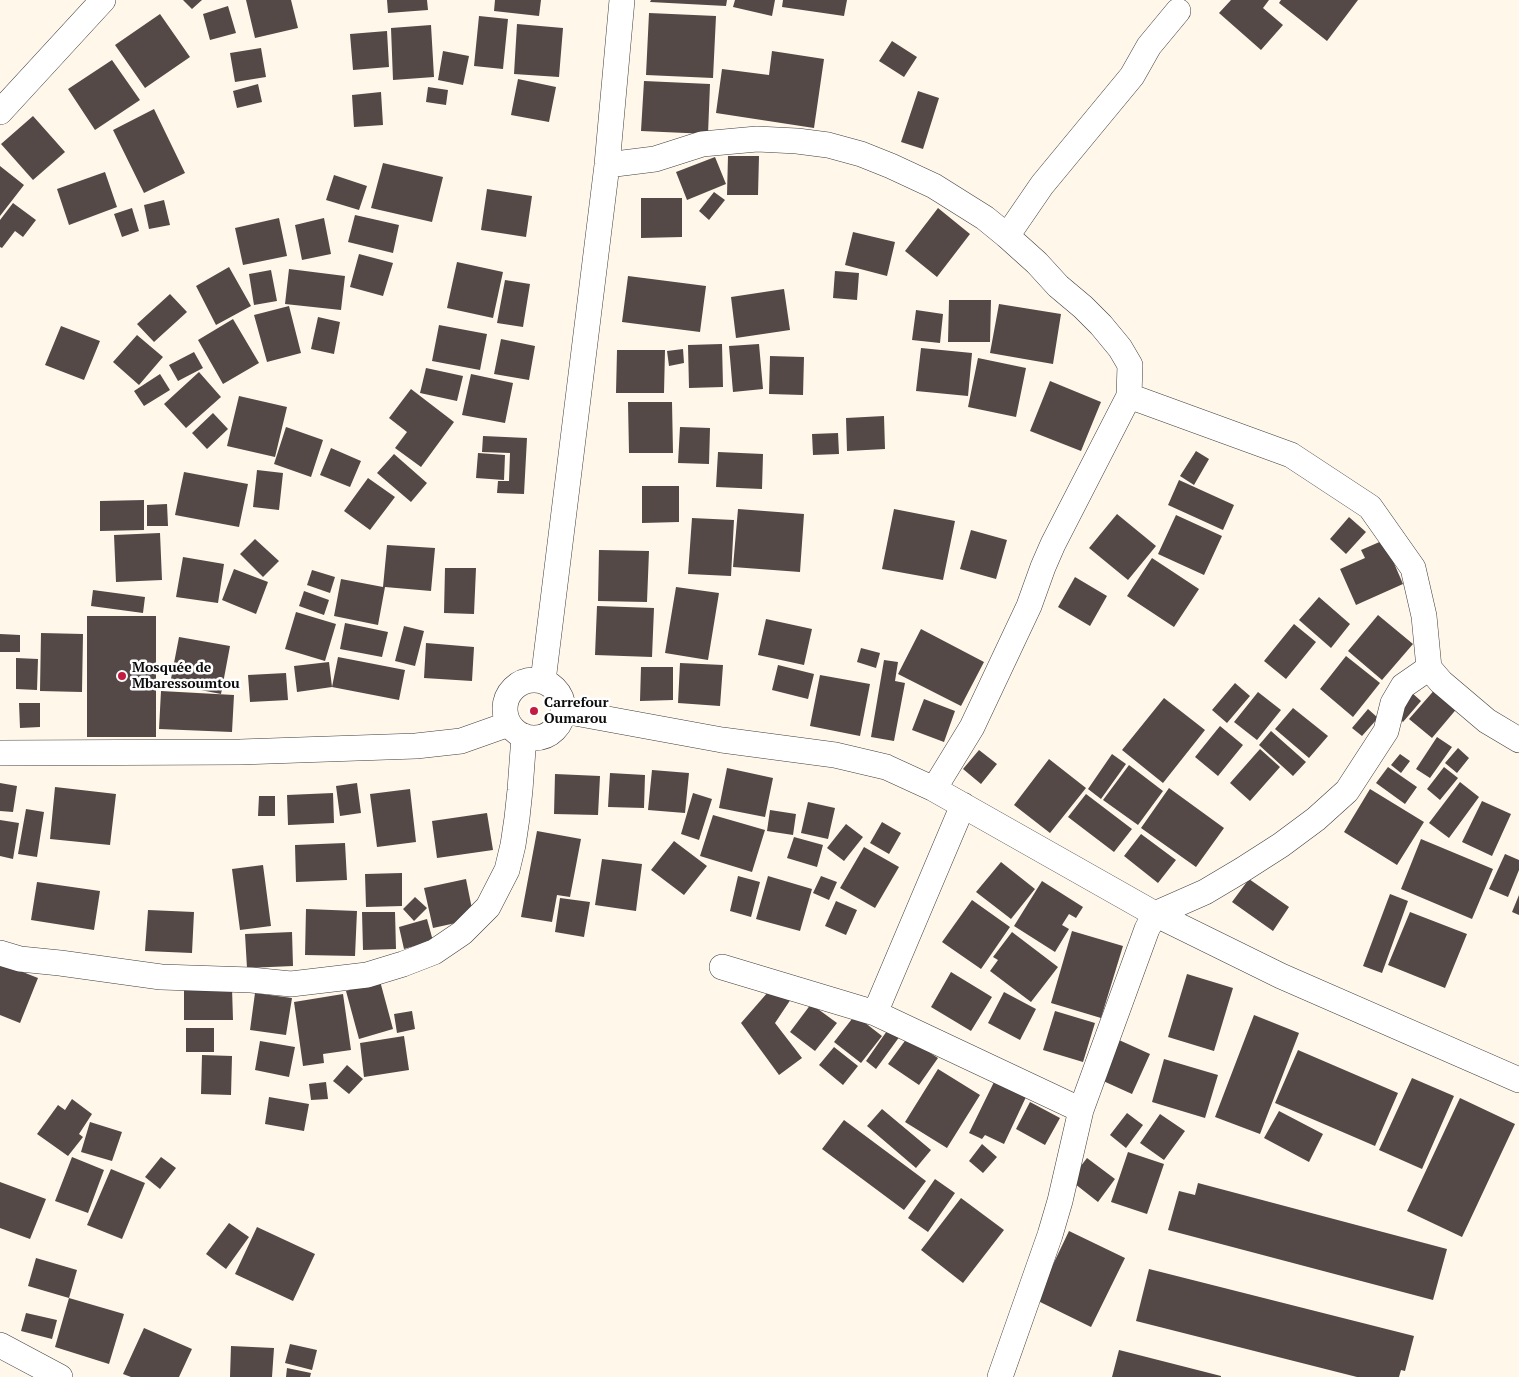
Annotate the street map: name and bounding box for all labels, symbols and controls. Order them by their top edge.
place label: Mosquée de Mbaressoumtou [132,660,240,692]
marker: Mosquée de Mbaressoumtou [116,670,128,682]
place label: Carrefour Oumarou [544,695,609,728]
marker: Carrefour Oumarou [528,705,540,717]

